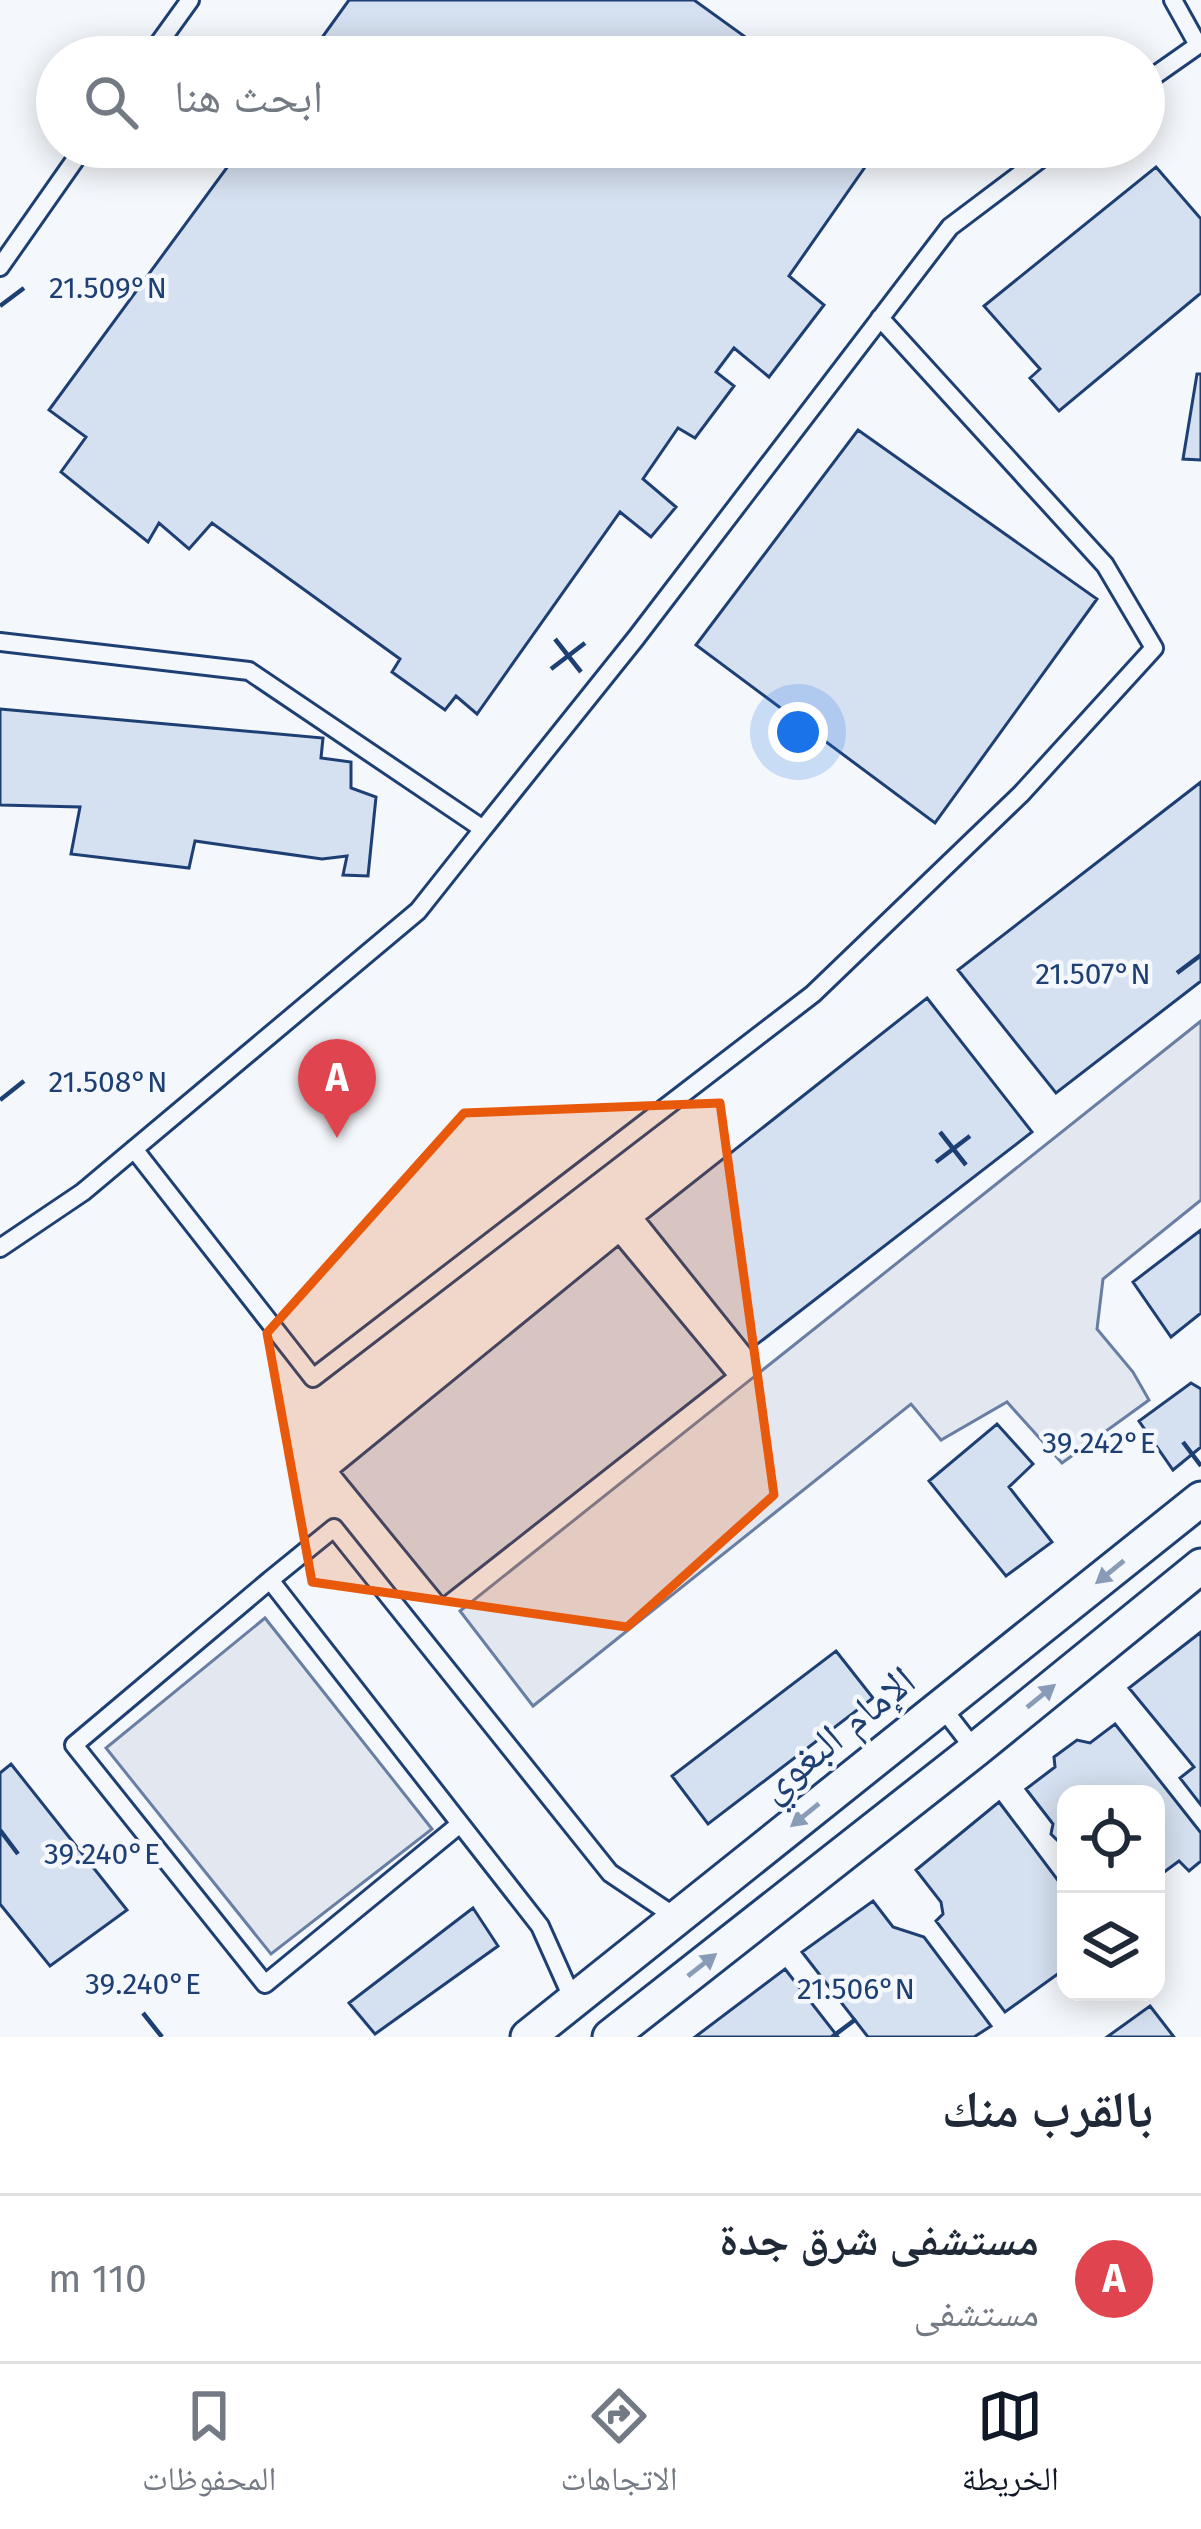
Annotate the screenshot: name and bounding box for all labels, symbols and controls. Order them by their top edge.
search box [36,36,1165,168]
icon: search [78,69,144,135]
text: ابحث هنا [174,70,323,124]
text: 21.509°N [49,270,167,306]
your location [768,702,828,762]
text: 21.507°N [1035,956,1151,992]
pin: A [298,1039,376,1138]
text: 21.508°N [48,1064,168,1100]
text: 39.242°E [1042,1425,1156,1461]
one-way arrow [1094,1559,1125,1584]
street label: الإمام البغوي [748,1655,930,1818]
one-way arrow [1025,1684,1056,1709]
map controls [1057,1785,1165,2001]
button: locate [1057,1785,1165,1893]
one-way arrow [789,1802,820,1828]
text: 39.240°E [44,1836,160,1872]
button: layers [1057,1893,1165,2001]
one-way arrow [687,1953,718,1978]
text: 39.240°E [85,1966,201,2002]
text: 21.506°N [797,1971,915,2007]
text: بالقرب منك [942,2079,1153,2141]
text: مستشفى شرق جدة [719,2213,1039,2267]
text: 110 m [48,2256,147,2302]
text: A [1103,2256,1126,2302]
text: مستشفى [914,2290,1039,2336]
tab: المحفوظات [142,2383,276,2511]
tab: الاتجاهات [560,2383,678,2511]
tab: الخريطة [962,2383,1059,2511]

